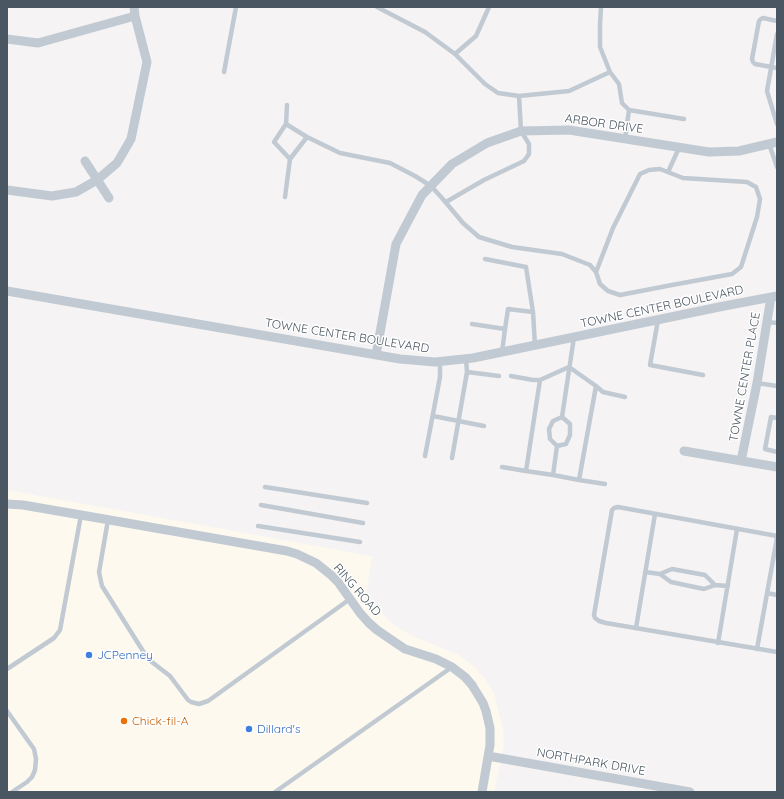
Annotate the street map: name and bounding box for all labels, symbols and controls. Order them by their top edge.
street label: ARBOR DRIVE [564,111,644,137]
street label: TOWNE CENTER BOULEVARD [579,283,745,331]
street label: TOWNE CENTER PLACE [727,311,763,443]
street label: TOWNE CENTER BOULEVARD [264,316,430,356]
street label: RING ROAD [330,561,384,619]
place label: JCPenney [97,648,153,662]
marker: JCPenney [84,650,94,660]
place label: Chick-fil-A [132,714,189,728]
marker: Chick-fil-A [119,716,129,726]
place label: Dillard's [257,722,301,736]
marker: Dillard's [244,724,254,734]
street label: NORTHPARK DRIVE [536,745,646,779]

